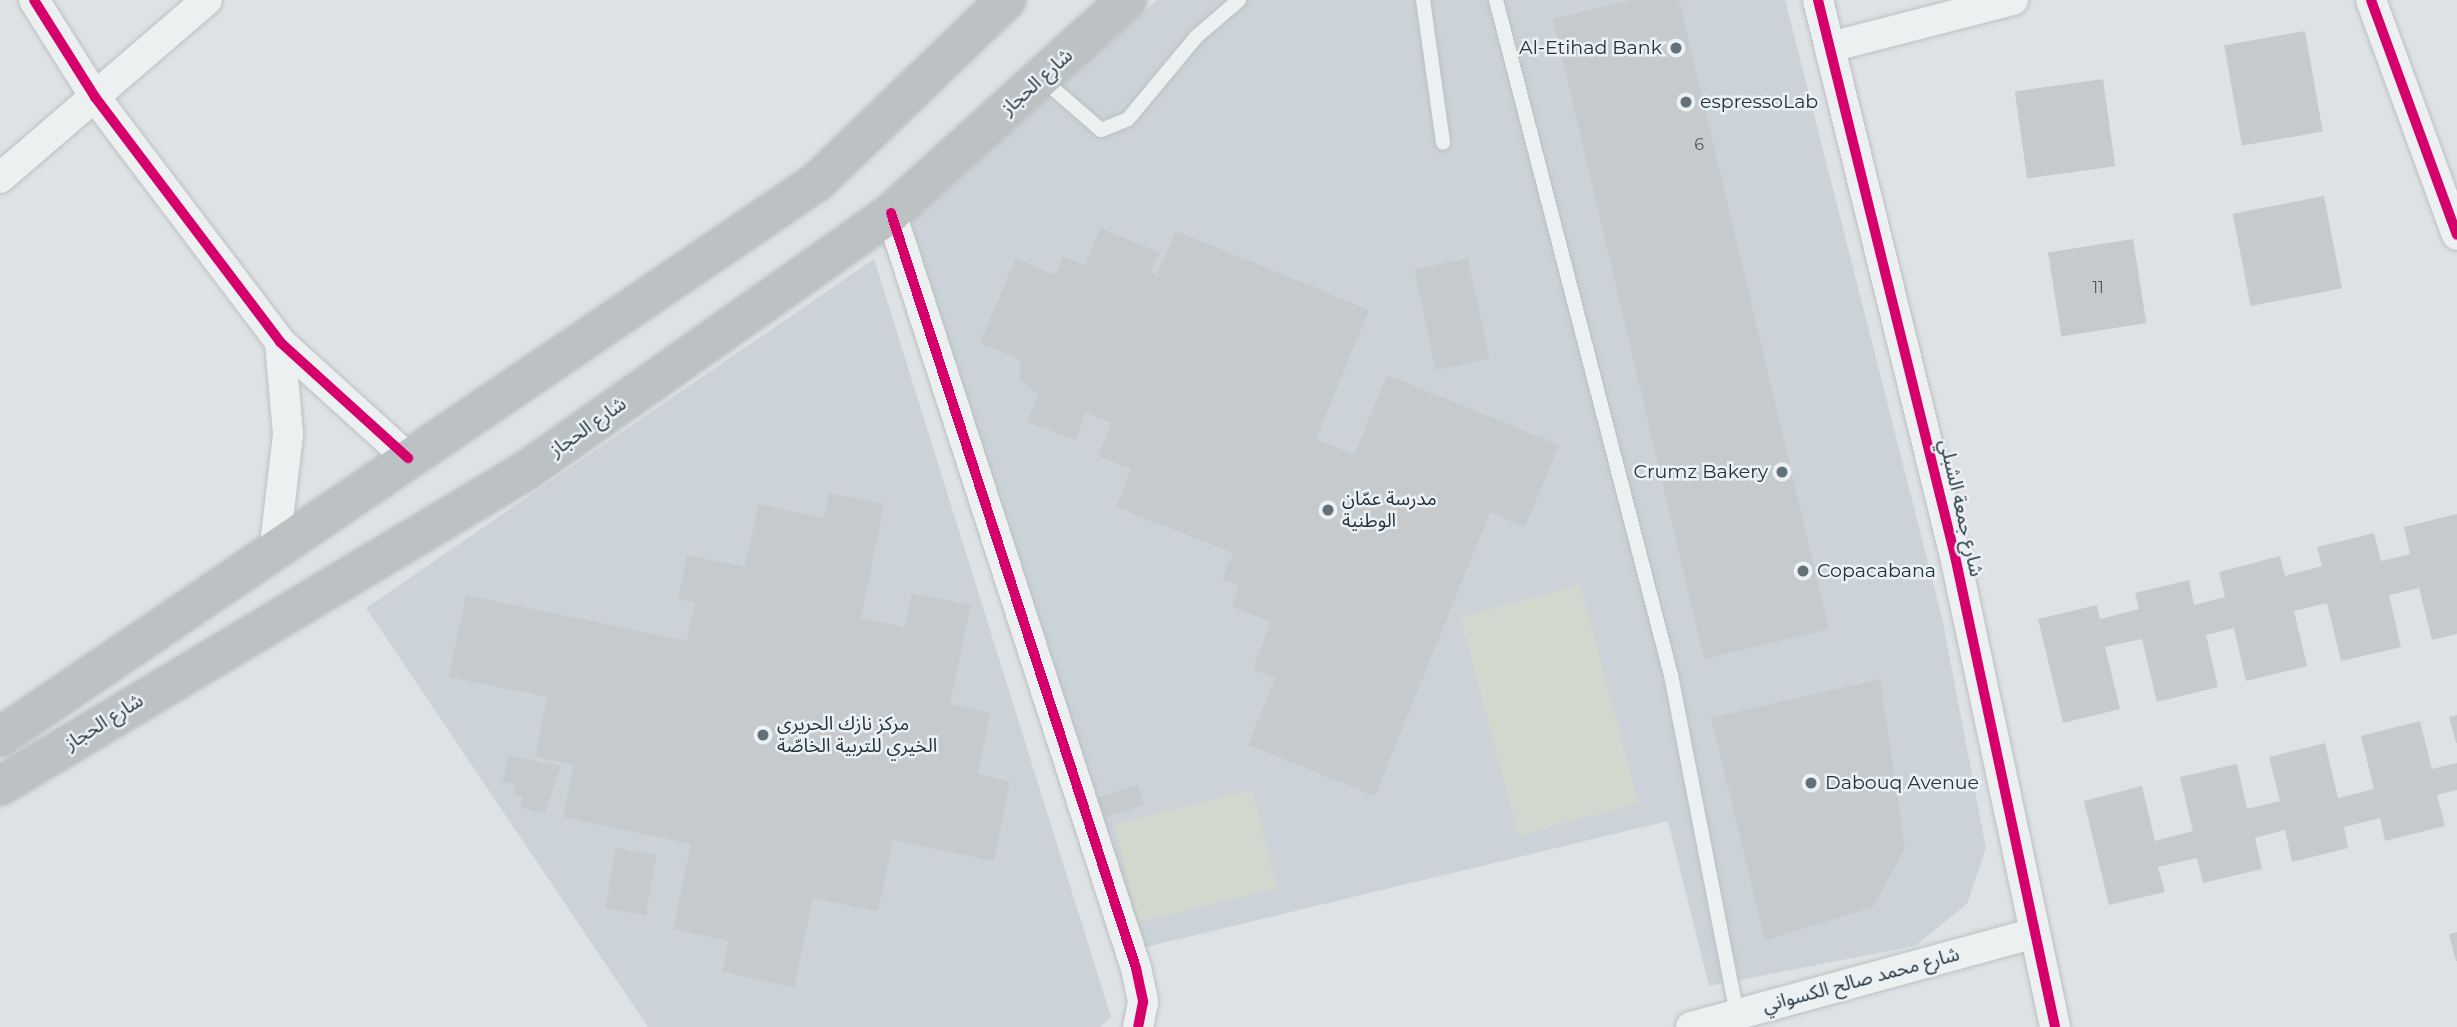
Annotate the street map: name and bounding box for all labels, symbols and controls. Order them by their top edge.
place label: Al-Etihad Bank [1519,37,1662,59]
marker: Al-Etihad Bank [1668,40,1684,56]
street label: شارع الحجاز [997,44,1077,120]
place label: espressoLab [1700,91,1818,113]
marker: espressoLab [1678,94,1694,110]
house number: 6 [1694,135,1704,155]
house number: 11 [2092,278,2104,298]
street label: شارع الحجاز [545,392,631,462]
street label: شارع جمعة الشبلي [1934,437,1988,579]
place label: Crumz Bakery [1634,461,1768,483]
marker: Crumz Bakery [1774,464,1790,480]
place label: مدرسة عمّان الوطنية [1342,488,1437,532]
marker: مدرسة عمّان الوطنية [1320,502,1336,518]
place label: Copacabana [1817,560,1936,582]
marker: Copacabana [1795,563,1811,579]
street label: شارع الحجاز [61,689,147,755]
place label: مركز نازك الحريري الخيري للتربية الخاصّة [777,713,937,757]
marker: مركز نازك الحريري الخيري للتربية الخاصّة [755,727,771,743]
place label: Dabouq Avenue [1825,772,1979,794]
marker: Dabouq Avenue [1803,775,1819,791]
street label: شارع محمد صالح الكسواني [1760,943,1962,1017]

